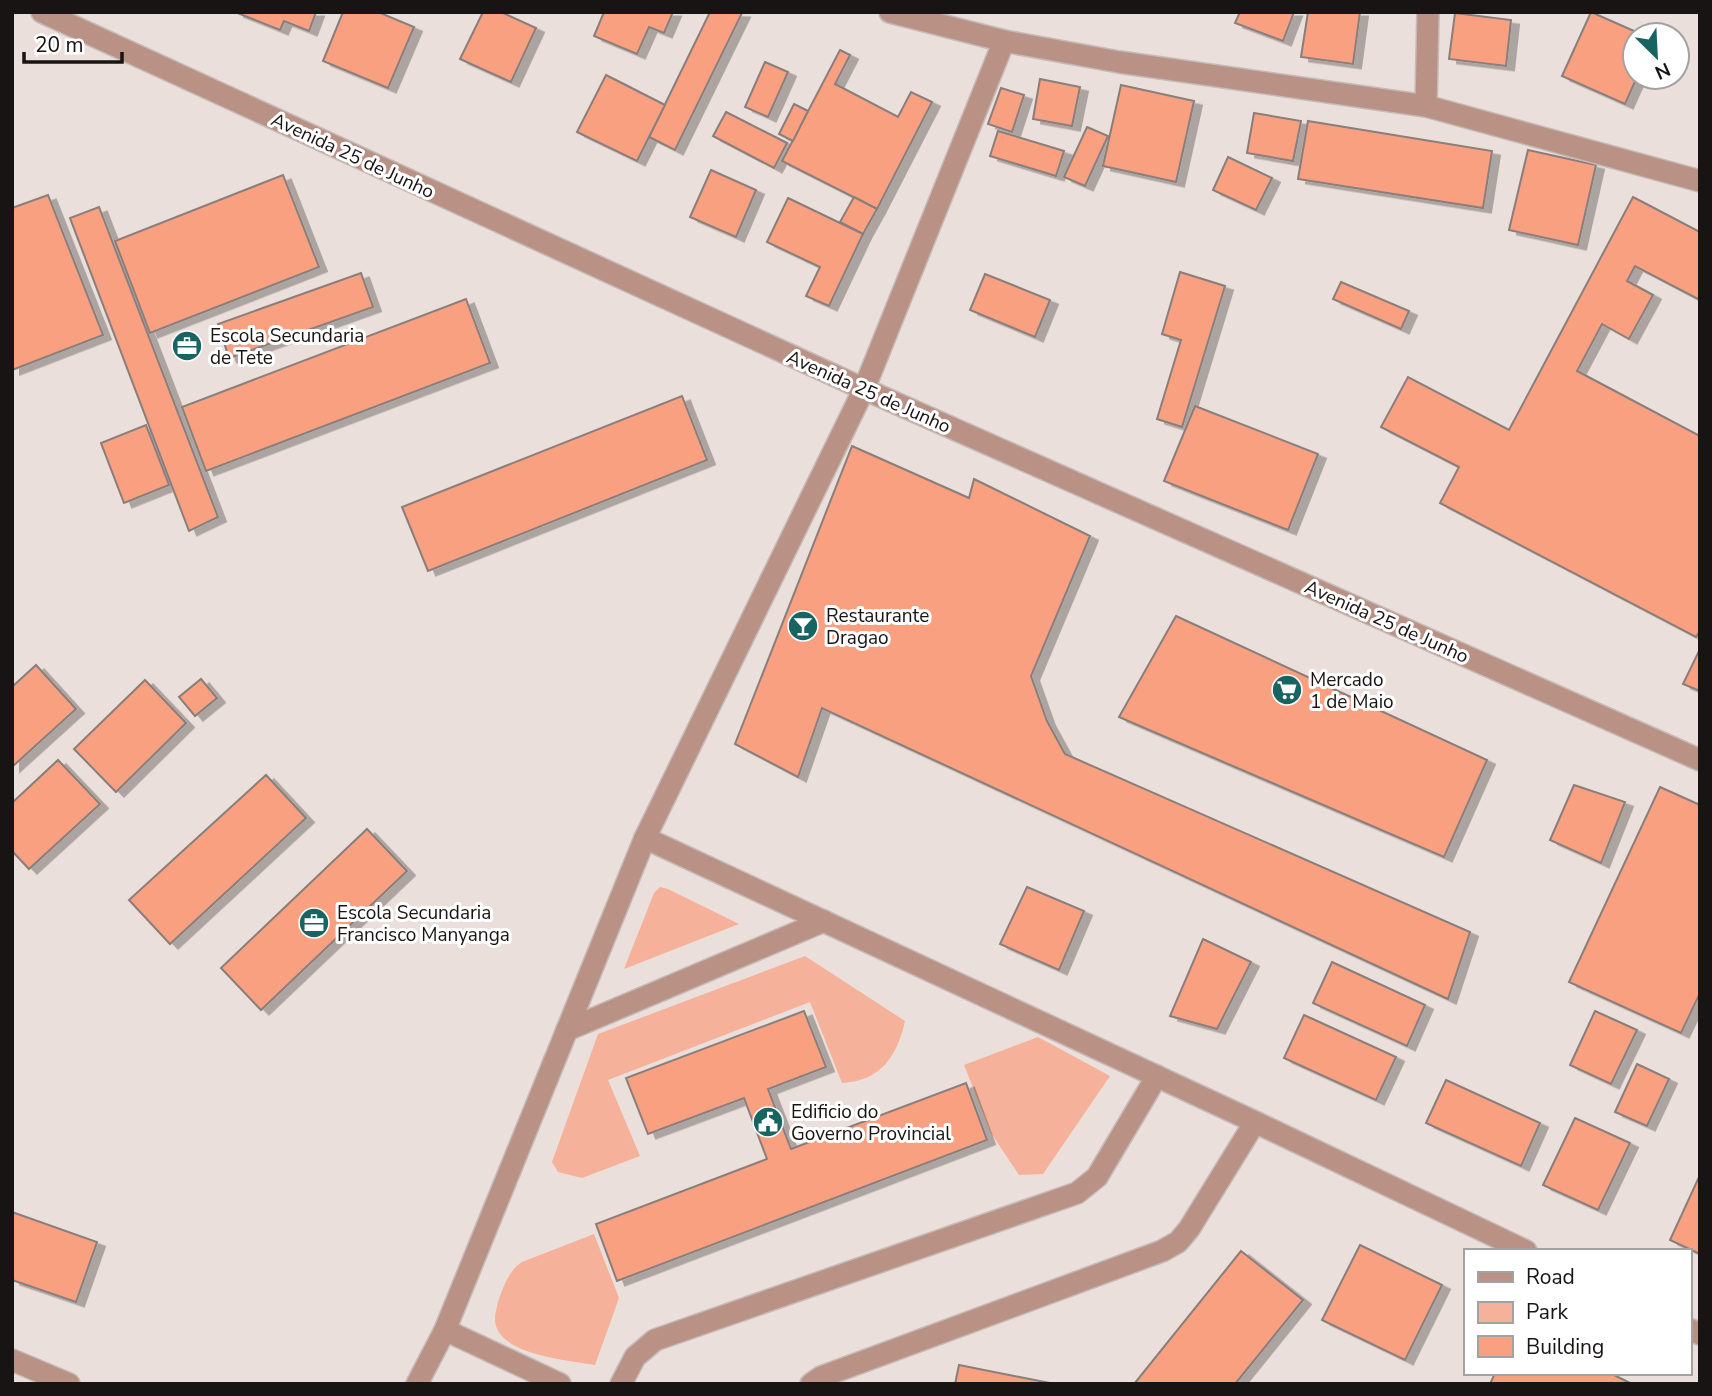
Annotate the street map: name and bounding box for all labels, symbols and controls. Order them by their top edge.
scale bar [24,21,122,65]
north arrow [1621,21,1691,91]
text: 20 m [35,31,84,59]
text: N [1651,56,1674,85]
street label: Avenida 25 de Junho [267,107,438,205]
place label: Escola Secundaria de Tete [210,323,364,371]
office icon: Escola Secundaria de Tete [170,329,204,363]
street label: Avenida 25 de Junho [782,344,955,440]
street label: Avenida 25 de Junho [1300,574,1473,670]
place label: Restaurante Dragao [826,603,929,651]
bar icon: Restaurante Dragao [786,609,820,643]
place label: Mercado 1 de Maio [1310,667,1394,715]
supermarket icon: Mercado 1 de Maio [1270,673,1304,707]
place label: Escola Secundaria Francisco Manyanga [337,900,510,948]
office icon: Escola Secundaria Francisco Manyanga [297,906,331,940]
place label: Edificio do Governo Provincial [791,1099,951,1147]
public building icon: Edificio do Governo Provincial [751,1105,785,1139]
legend [1464,1249,1691,1375]
text: Road [1526,1263,1575,1291]
text: Park [1526,1298,1568,1326]
text: Building [1526,1333,1604,1361]

